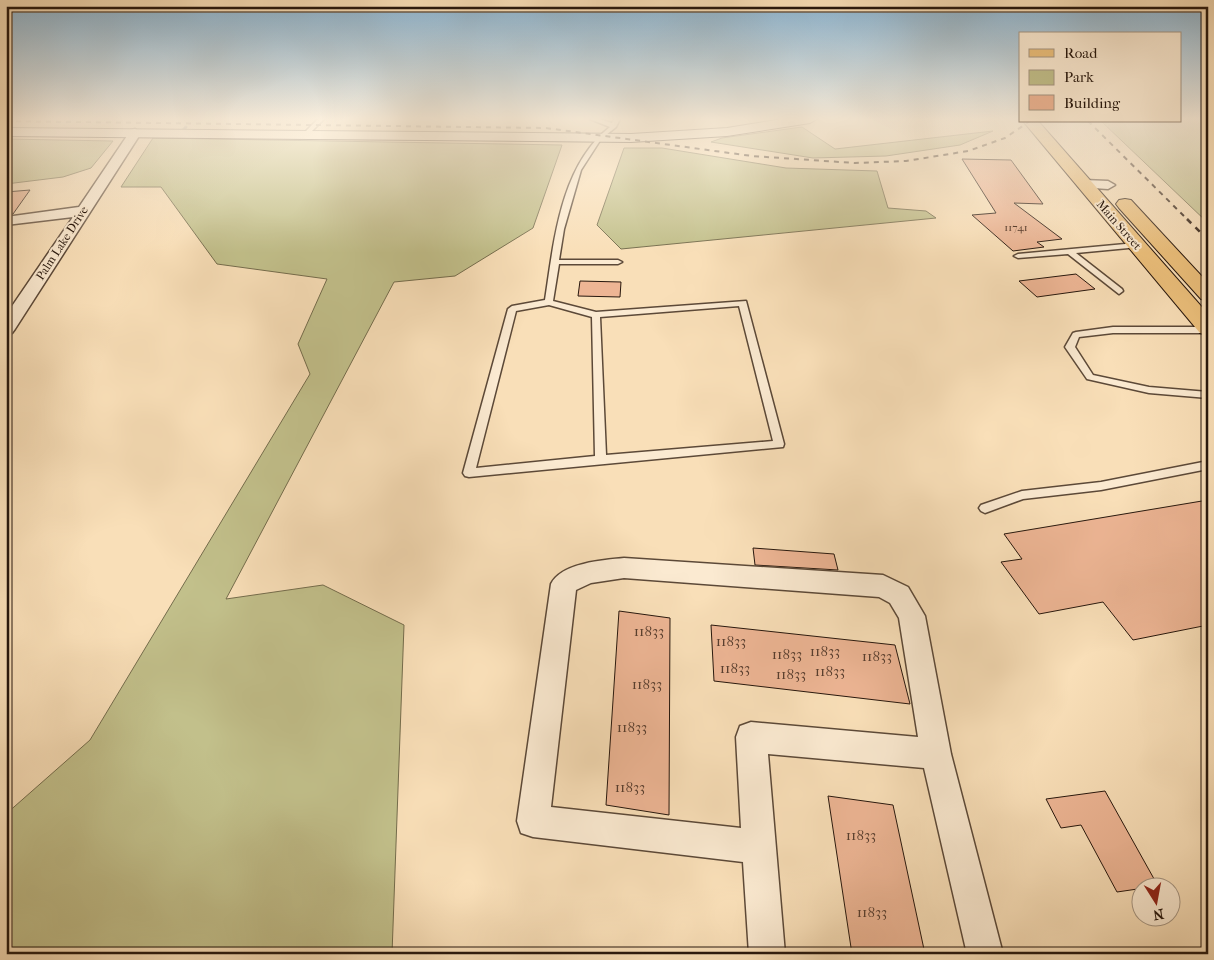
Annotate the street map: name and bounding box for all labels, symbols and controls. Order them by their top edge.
legend [1019,32,1182,122]
text: Road [1064,44,1098,62]
text: Park [1064,68,1094,86]
text: Building [1064,94,1121,112]
street label: Main Street [1094,197,1145,253]
street label: Palm Lake Drive [33,203,91,283]
house number: 11741 [1004,221,1028,234]
house number: 11833 [634,622,664,640]
house number: 11833 [716,632,746,650]
house number: 11833 [810,642,840,660]
house number: 11833 [772,645,802,663]
house number: 11833 [862,647,892,665]
house number: 11833 [720,659,750,677]
house number: 11833 [815,662,845,680]
house number: 11833 [776,665,806,683]
house number: 11833 [632,675,662,693]
house number: 11833 [617,718,647,736]
house number: 11833 [615,778,645,796]
house number: 11833 [846,826,876,844]
north arrow [1132,878,1182,928]
house number: 11833 [857,903,887,921]
text: N [1151,905,1165,924]

